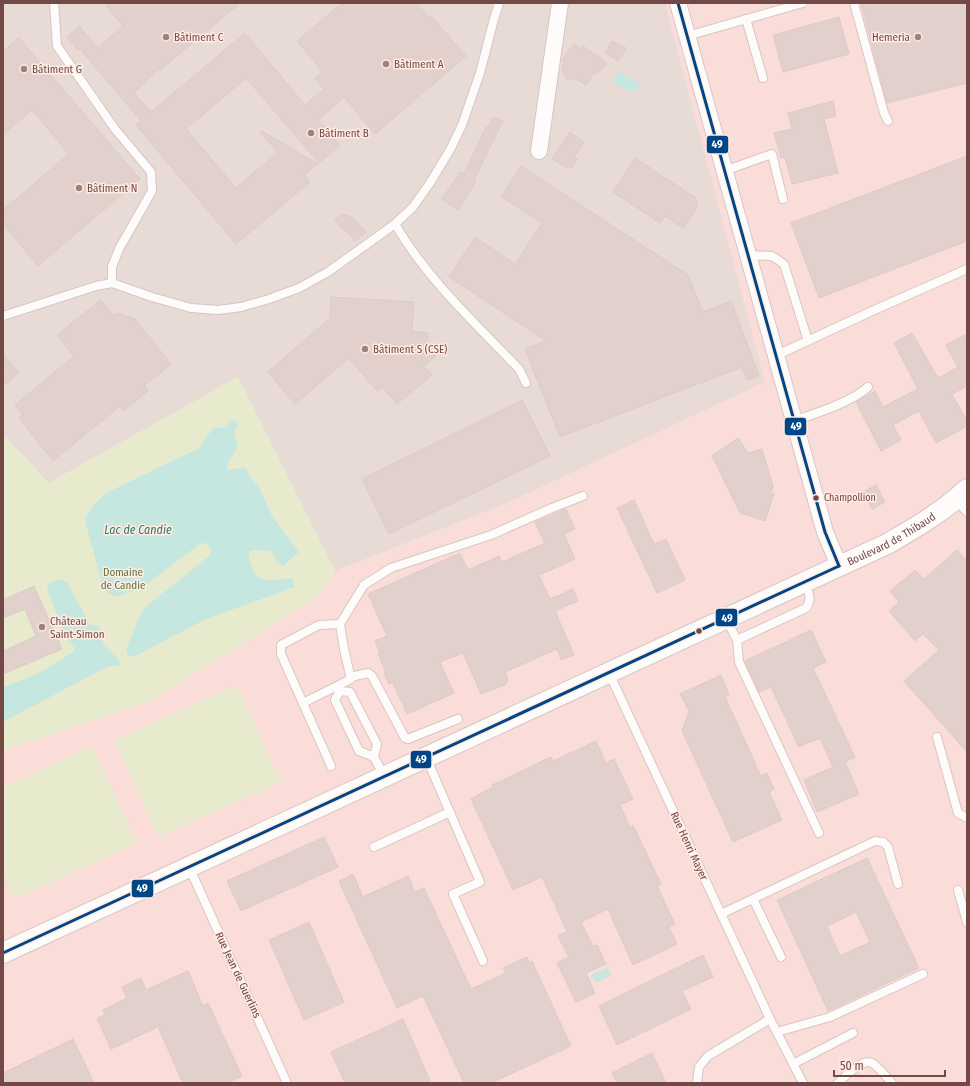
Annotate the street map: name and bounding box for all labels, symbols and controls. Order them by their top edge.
place label: Bâtiment C [174,31,224,44]
place label: Hemeria [872,31,910,44]
marker: Bâtiment C [161,32,171,42]
marker: Hemeria [913,32,923,42]
place label: Bâtiment A [394,58,444,71]
marker: Bâtiment A [381,59,391,69]
place label: Bâtiment G [32,63,82,76]
marker: Bâtiment G [19,64,29,74]
place label: Bâtiment B [319,127,369,140]
marker: Bâtiment B [306,128,316,138]
line badge: 49 [706,135,729,154]
text: 49 [711,138,723,151]
place label: Bâtiment N [87,182,137,195]
marker: Bâtiment N [74,183,84,193]
place label: Bâtiment S (CSE) [373,343,447,356]
marker: Bâtiment S (CSE) [360,344,370,354]
line badge: 49 [784,417,807,436]
text: 49 [790,420,802,433]
place label: Champollion [824,492,876,504]
marker: Champollion [811,493,821,503]
street label: Boulevard de Thibaud [845,510,938,568]
water label: Lac de Candie [104,523,172,537]
park label: Domaine de Candie [101,566,145,592]
line badge: 49 [715,608,738,627]
text: 49 [721,612,733,625]
place label: Château Saint-Simon [50,615,104,641]
marker: Château Saint-Simon [37,622,47,632]
unlabelled marker [694,626,704,636]
line badge: 49 [410,750,432,769]
text: 49 [415,753,427,766]
street label: Rue Henri Mayer [667,810,711,882]
line badge: 49 [131,879,154,898]
text: 49 [136,882,148,895]
street label: Rue Jean de Guerlins [212,930,264,1020]
scale bar [834,1052,945,1078]
text: 50 m [840,1059,864,1073]

